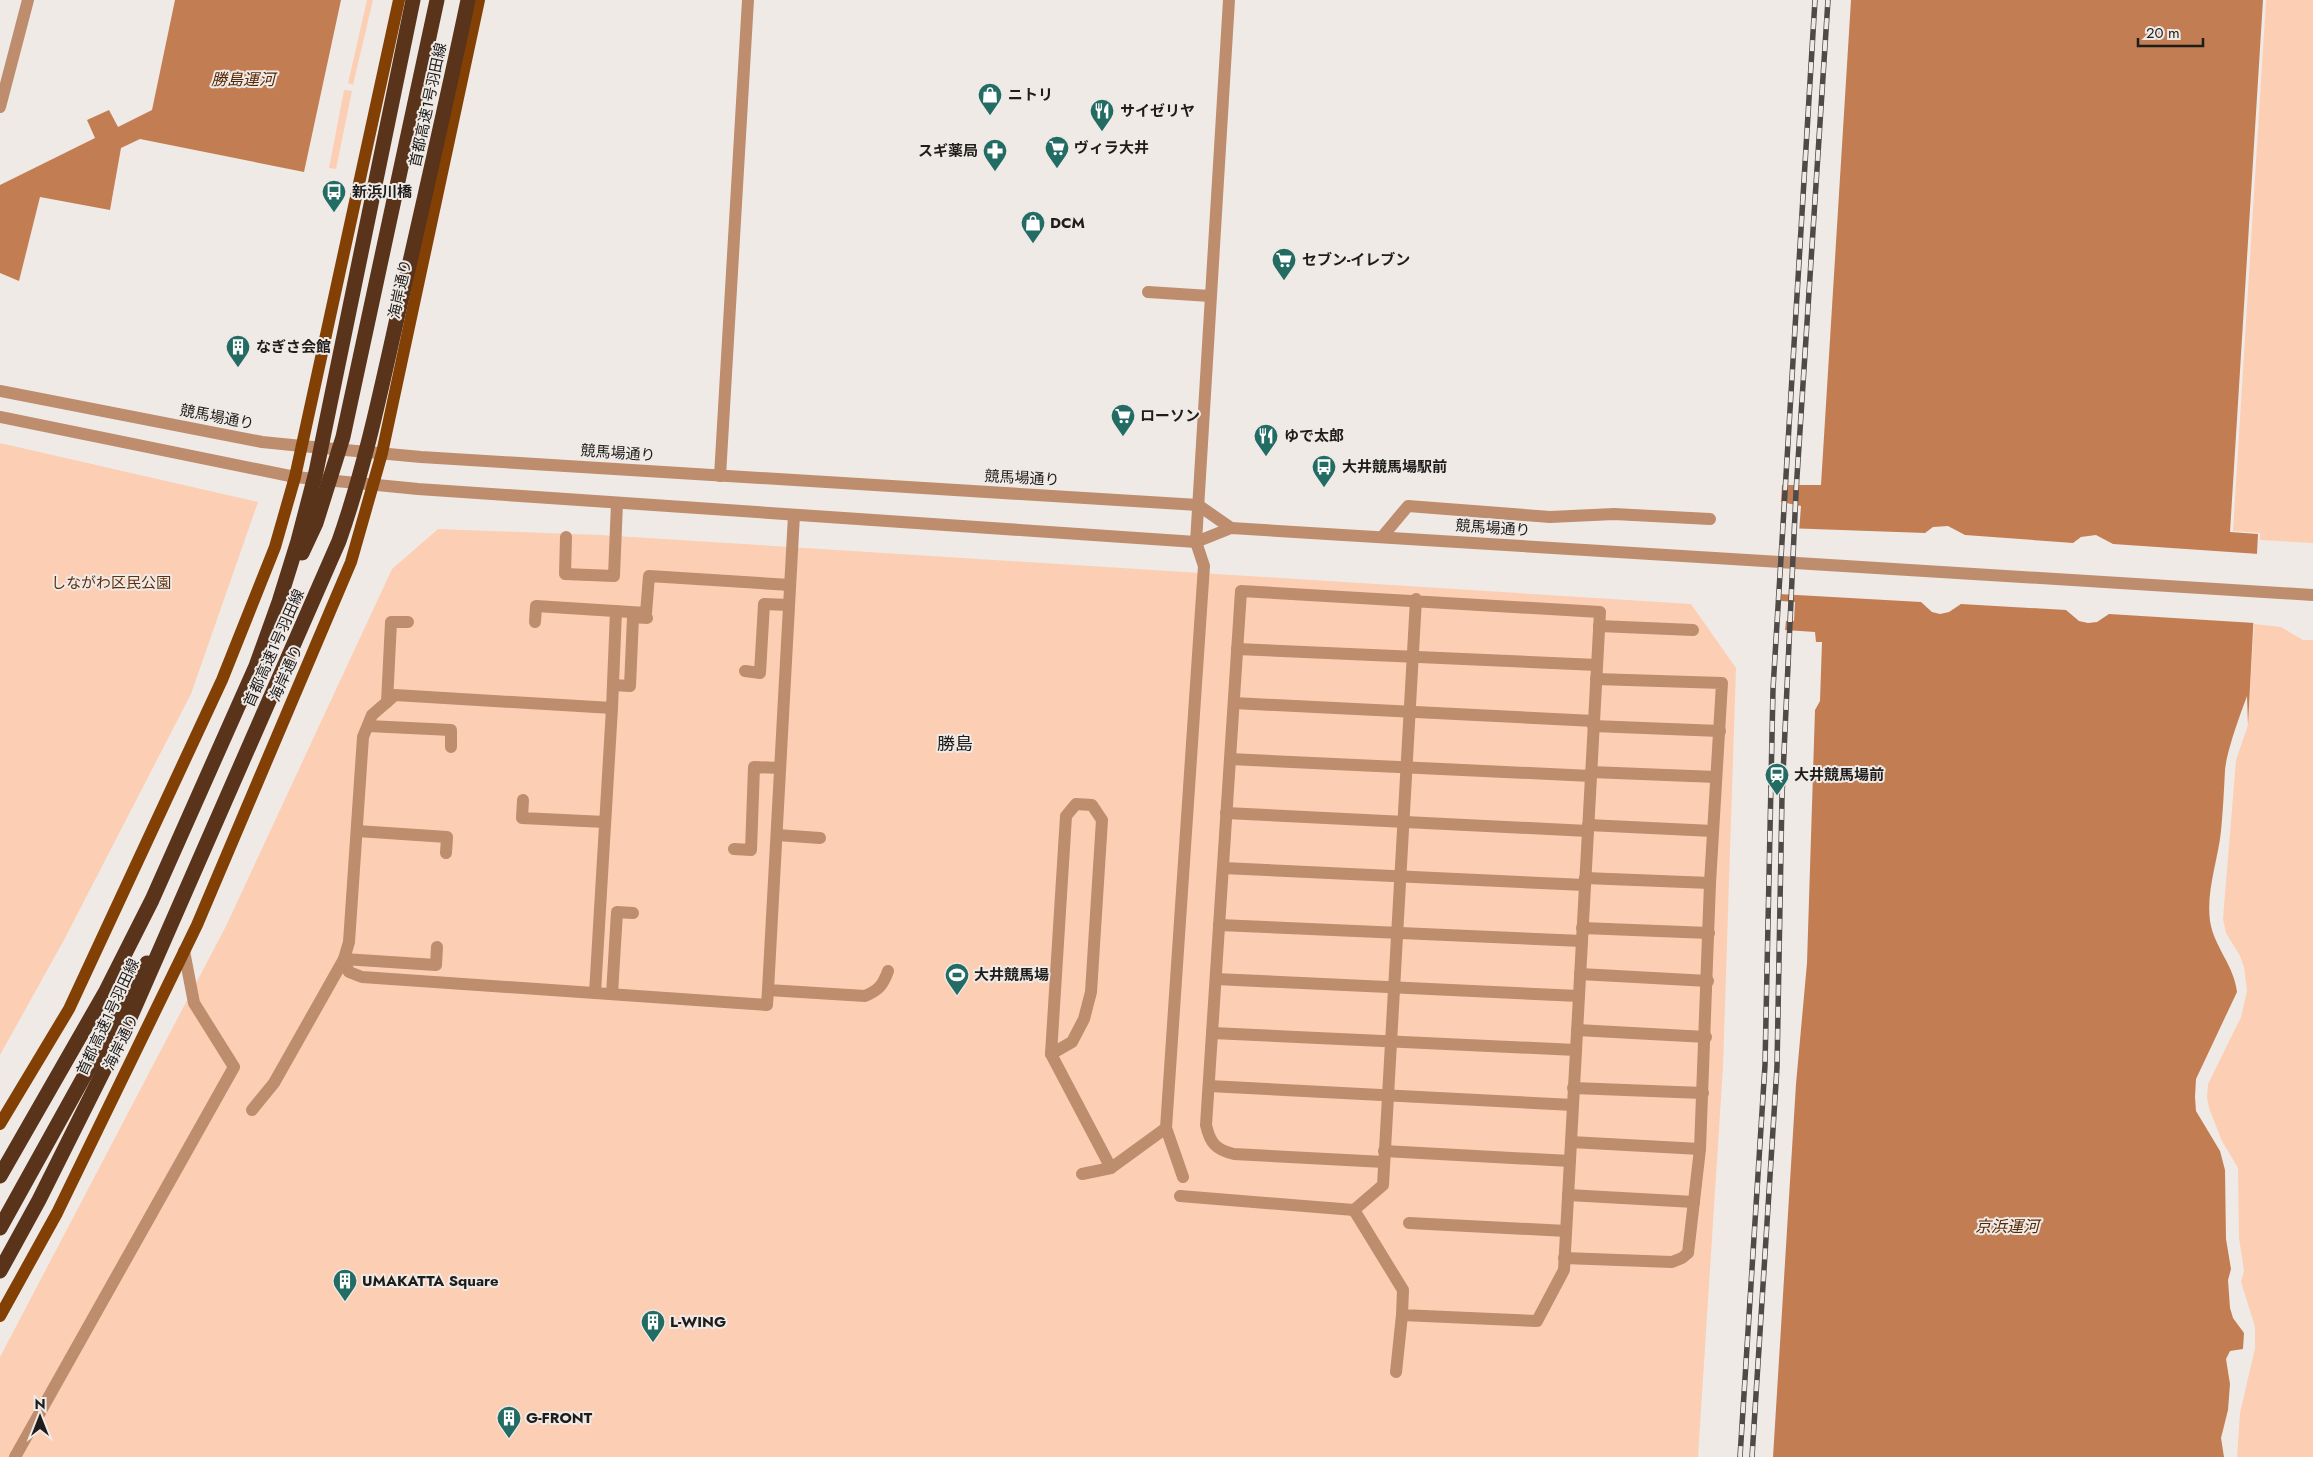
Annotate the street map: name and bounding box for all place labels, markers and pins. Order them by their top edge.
shop icon: ニトリ [977,82,1003,116]
place label: ニトリ [1008,84,1053,106]
restaurant icon: サイゼリヤ [1089,98,1115,132]
place label: サイゼリヤ [1120,100,1195,122]
supermarket icon: ヴィラ大井 [1044,135,1070,169]
place label: ヴィラ大井 [1074,137,1149,159]
pharmacy icon: スギ薬局 [982,138,1008,172]
place label: スギ薬局 [918,140,978,162]
bus stop icon: 新浜川橋 [321,179,347,213]
place label: 新浜川橋 [352,181,413,203]
shop icon: DCM [1020,210,1046,244]
place label: DCM [1050,212,1085,234]
supermarket icon: セブン-イレブン [1271,247,1297,281]
place label: セブン-イレブン [1302,249,1410,271]
building icon: なぎさ会館 [225,334,251,368]
place label: なぎさ会館 [256,336,331,358]
supermarket icon: ローソン [1110,403,1136,437]
place label: ローソン [1140,405,1200,427]
restaurant icon: ゆで太郎 [1253,423,1279,457]
place label: ゆで太郎 [1284,425,1344,447]
bus stop icon: 大井競馬場駅前 [1311,454,1337,488]
place label: 大井競馬場駅前 [1342,456,1447,478]
station icon: 大井競馬場前 [1764,762,1790,796]
place label: 大井競馬場前 [1794,764,1884,786]
sports icon: 大井競馬場 [944,962,970,996]
place label: 大井競馬場 [974,964,1049,986]
building icon: UMAKATTA Square [332,1268,358,1302]
place label: UMAKATTA Square [362,1270,499,1292]
building icon: L-WING [640,1309,666,1343]
place label: L-WING [670,1311,726,1333]
building icon: G-FRONT [496,1405,522,1439]
place label: G-FRONT [526,1407,593,1429]

